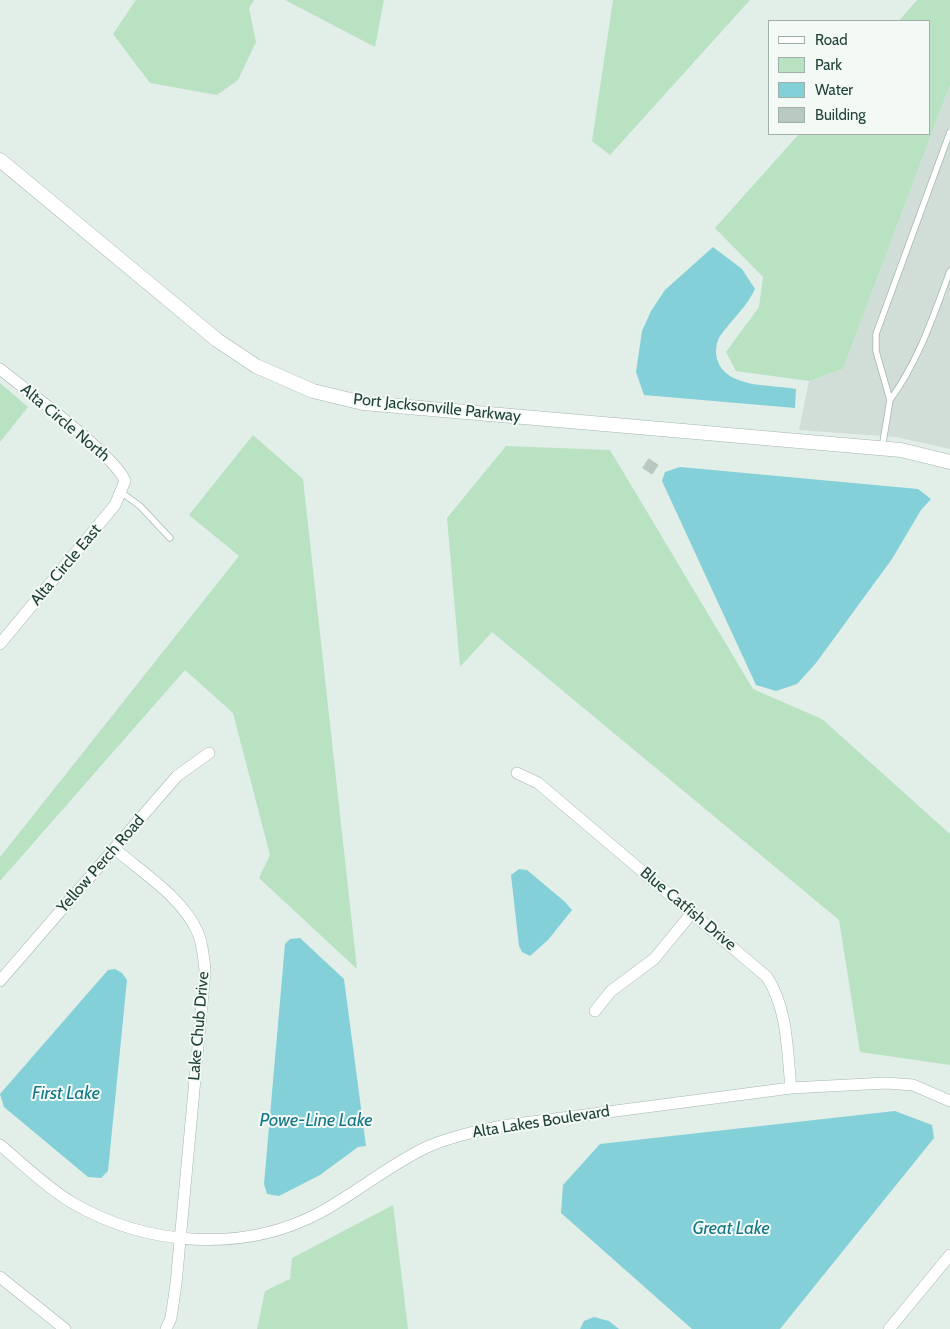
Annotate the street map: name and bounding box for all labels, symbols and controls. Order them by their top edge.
legend [768,20,930,135]
text: Road [815,31,848,49]
text: Park [815,56,842,74]
text: Water [815,81,853,99]
text: Building [815,106,866,124]
street label: Alta Circle North [17,380,113,466]
street label: Port Jacksonville Parkway [352,390,522,426]
street label: Alta Circle East [27,521,105,609]
street label: Yellow Perch Road [53,811,149,917]
street label: Blue Catfish Drive [636,863,740,955]
street label: Lake Chub Drive [185,971,213,1081]
water label: First Lake [32,1083,100,1105]
street label: Alta Lakes Boulevard [471,1102,611,1142]
water label: Powe-Line Lake [259,1110,373,1132]
water label: Great Lake [692,1218,770,1240]

